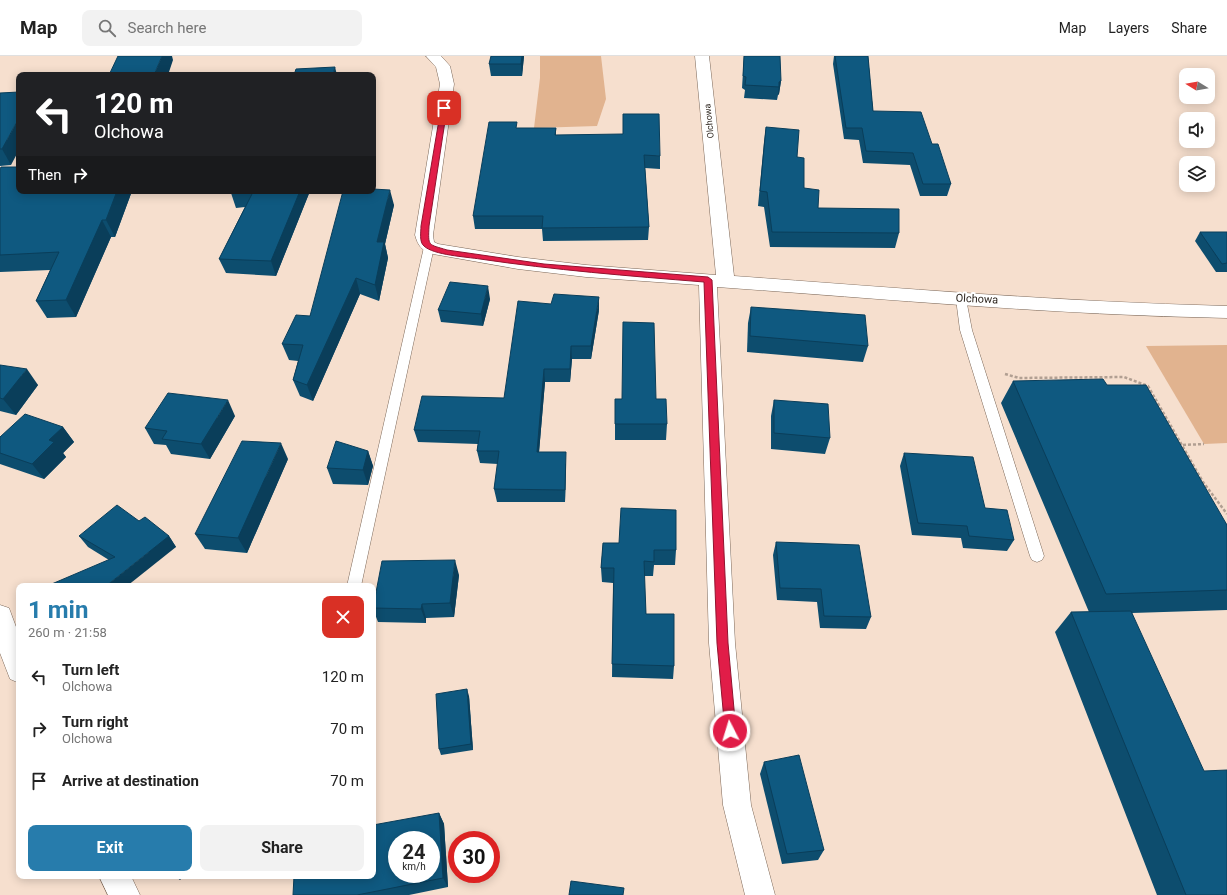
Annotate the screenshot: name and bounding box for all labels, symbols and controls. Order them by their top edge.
search box [82,10,362,46]
text: Map [20,16,58,39]
icon: search [96,17,118,39]
text: Search here [128,19,206,37]
text: Map [1059,20,1086,36]
text: Layers [1108,20,1149,36]
text: Share [1171,20,1207,36]
north arrow [1179,68,1215,104]
map controls [1179,68,1215,192]
text: 120 m [94,87,173,120]
icon: left [28,88,80,140]
pin [427,91,461,125]
icon: arrive [433,97,455,119]
street label: Olchowa [702,103,716,139]
button: sound [1179,112,1215,148]
text: Olchowa [94,121,164,142]
button: layers [1179,156,1215,192]
icon: right [69,164,91,186]
text: Then [28,166,61,184]
street label: Olchowa [955,291,999,307]
text: 1 min [28,596,88,624]
button: close [322,596,364,638]
text: 260 m · 21:58 [28,625,107,640]
text: Turn left [62,661,119,679]
icon: left [28,666,50,688]
text: 120 m [322,668,364,686]
text: Olchowa [62,679,112,694]
position arrow [709,710,751,752]
text: Turn right [62,713,128,731]
icon: right [28,718,50,740]
text: 70 m [330,720,364,738]
text: Olchowa [62,731,112,746]
icon: arrive [28,770,50,792]
text: Arrive at destination [62,772,199,790]
text: 70 m [330,772,364,790]
button: Exit [28,825,192,871]
button: Share [200,825,364,871]
speed limit sign: 30 [448,831,500,883]
text: 24 [403,840,425,864]
text: km/h [402,861,426,872]

